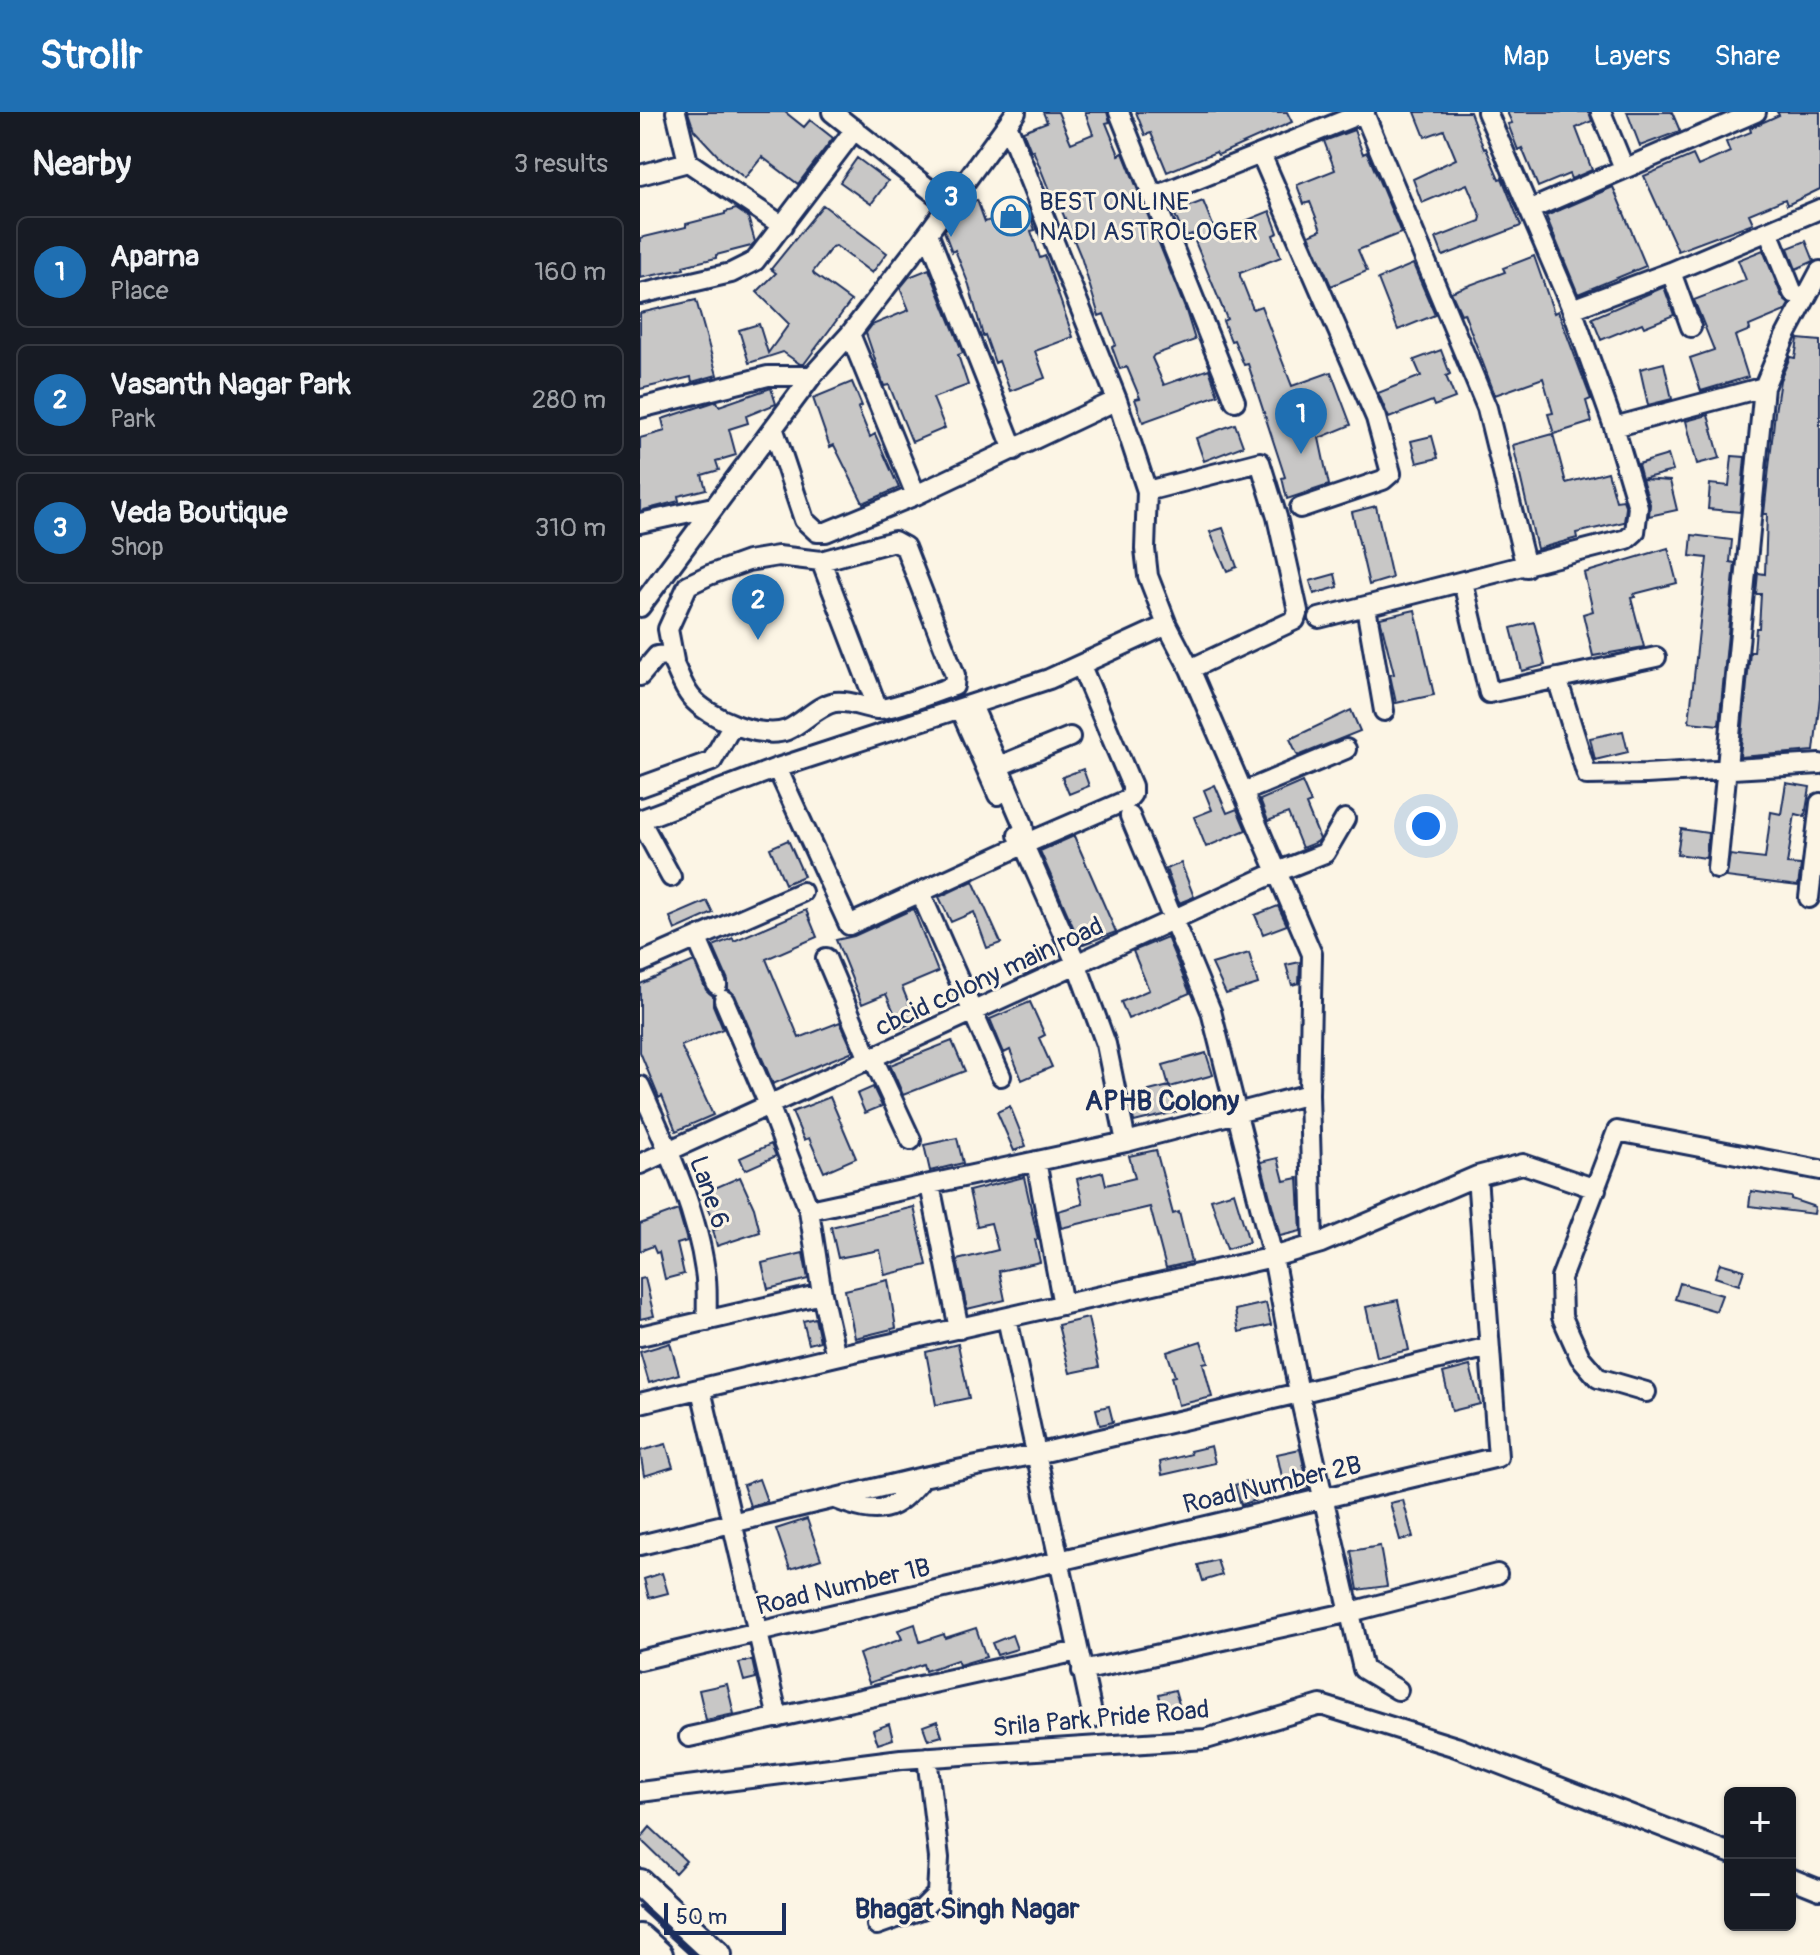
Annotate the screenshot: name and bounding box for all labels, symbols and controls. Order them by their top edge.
text: Strollr [40,32,142,80]
text: Map [1503,39,1549,74]
text: Layers [1593,39,1670,74]
text: Share [1714,39,1780,74]
text: Nearby [32,143,131,186]
text: 3 results [514,148,608,180]
pin: 3 [925,171,977,237]
place label: BEST ONLINE NADI ASTROLOGER [1039,186,1258,248]
shop icon: BEST ONLINE NADI ASTROLOGER [990,195,1032,237]
text: Aparna [110,238,199,275]
text: 1 [55,256,65,288]
text: 160 m [534,256,606,288]
text: Place [110,275,169,307]
text: Vasanth Nagar Park [110,366,351,403]
text: 2 [53,384,67,416]
text: 280 m [532,384,606,416]
pin: 1 [1275,388,1327,454]
text: Park [110,403,156,435]
text: Veda Boutique [110,494,287,531]
text: 3 [53,512,67,544]
text: 310 m [535,512,606,544]
text: Shop [110,531,164,563]
pin: 2 [732,574,784,640]
your location [1406,806,1446,846]
street label: cbcid colony main road [870,910,1108,1044]
district label: APHB Colony [1085,1084,1239,1119]
street label: Lane 6 [682,1152,736,1233]
street label: Road Number 2B [1180,1449,1365,1521]
street label: Road Number 1B [753,1551,933,1623]
street label: Srila Park Pride Road [991,1694,1211,1744]
map controls [1724,1787,1796,1931]
button: + [1724,1787,1796,1859]
button: − [1724,1859,1796,1931]
district label: Bhagat Singh Nagar [854,1892,1081,1927]
scale bar [664,1899,786,1935]
text: 50 m [676,1903,727,1931]

